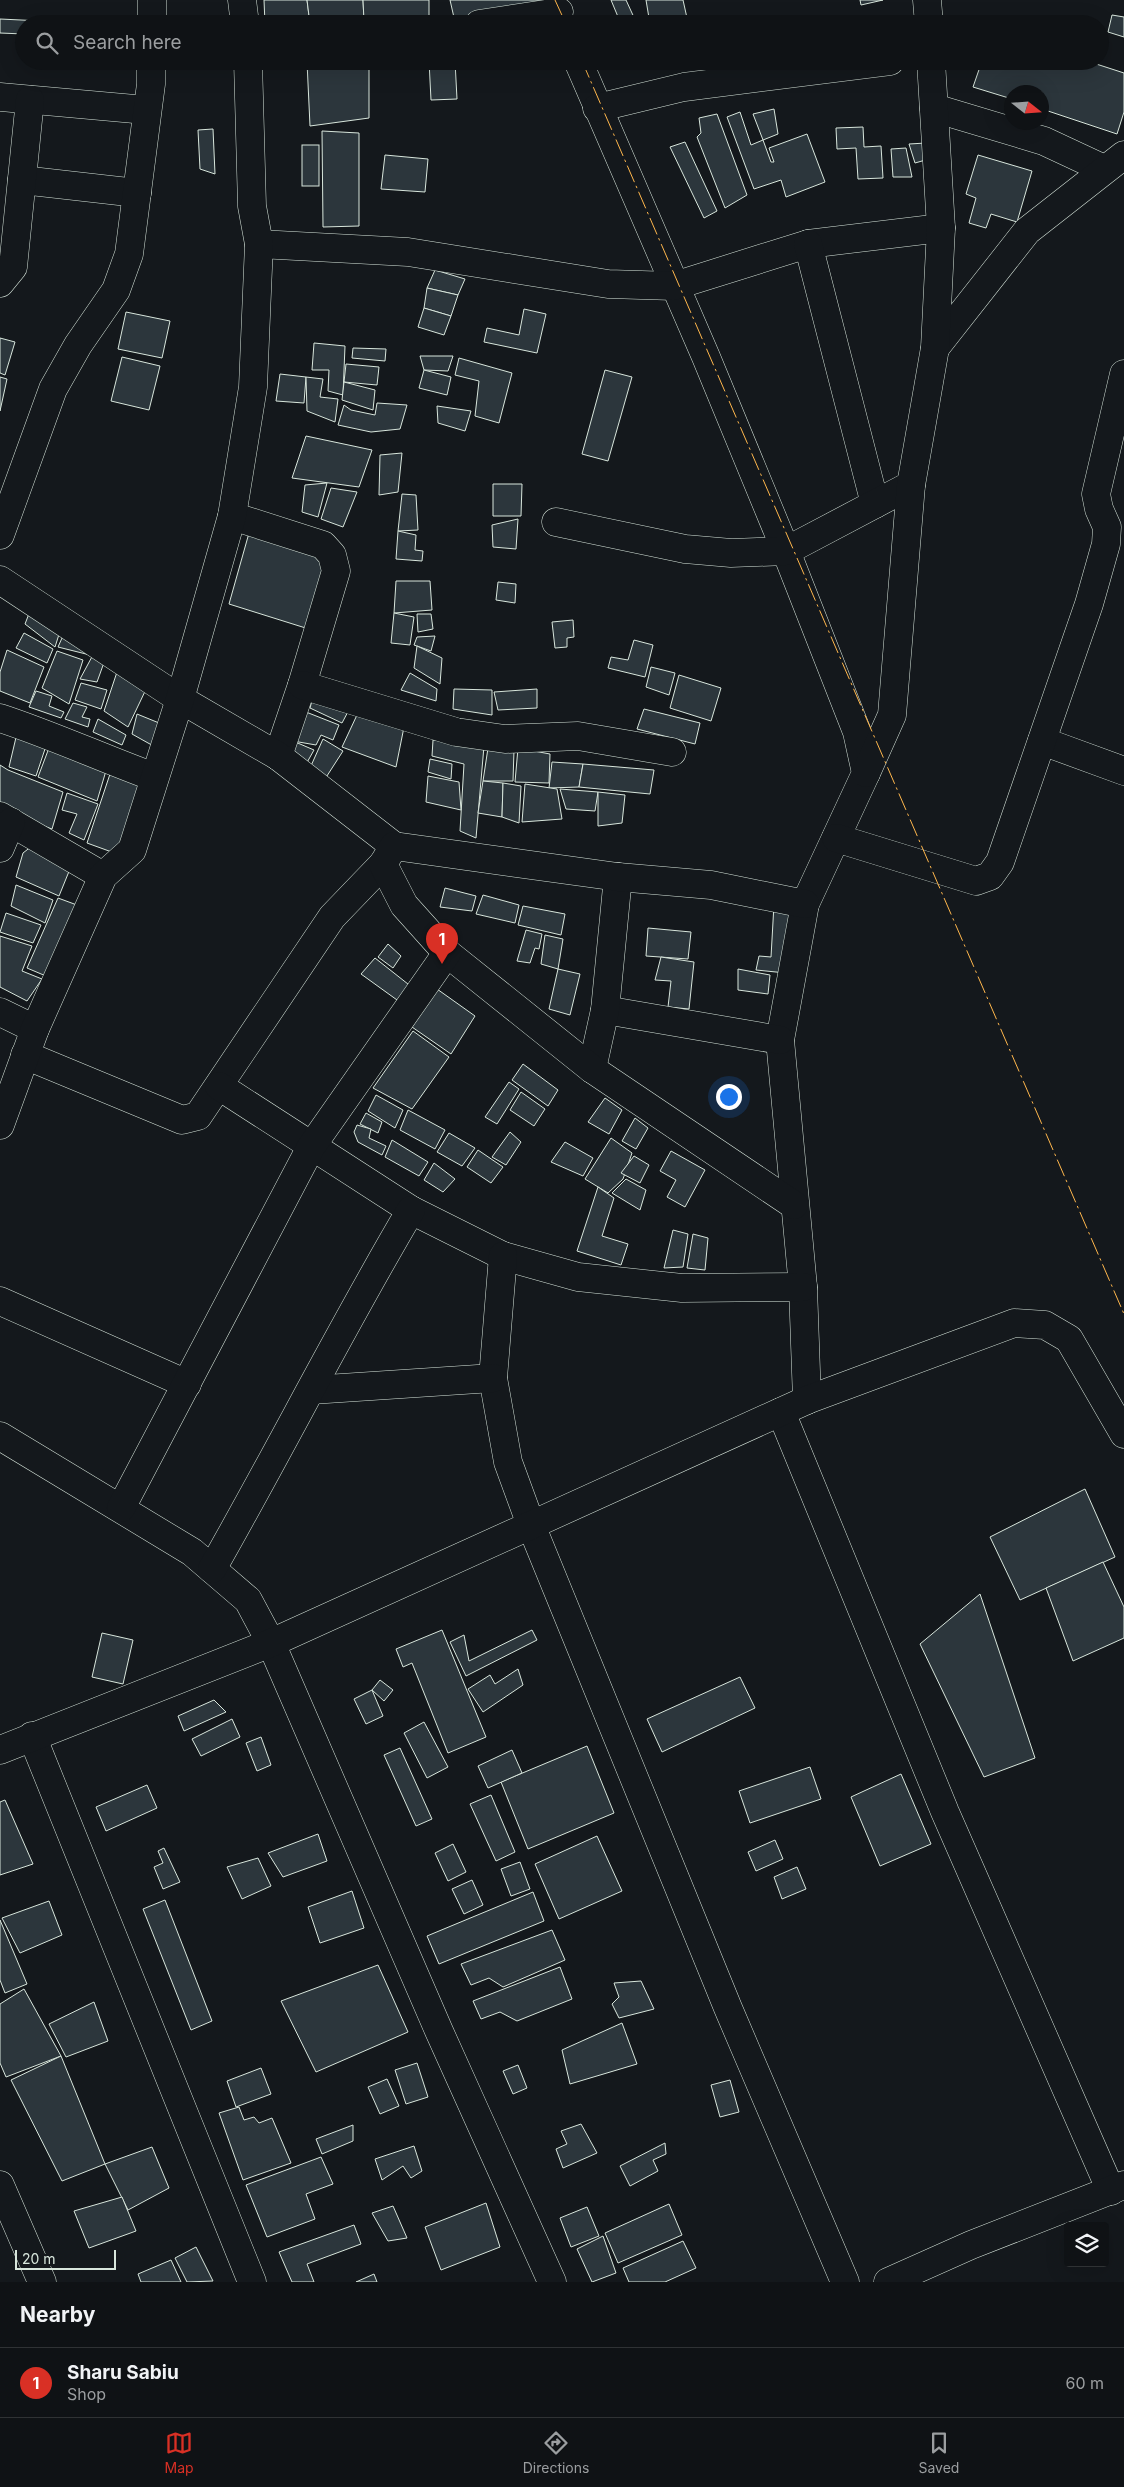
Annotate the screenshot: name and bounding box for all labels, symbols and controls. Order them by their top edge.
search box [15,15,1109,70]
icon: search [33,29,61,57]
text: Search here [73,31,182,54]
north arrow [1004,85,1049,130]
pin: 1 [426,923,458,964]
your location [716,1084,742,1110]
map controls [1064,2222,1109,2267]
button: layers [1064,2222,1109,2267]
scale bar [15,2247,116,2270]
text: 20 m [22,2250,56,2267]
text: Nearby [20,2302,95,2327]
text: Sharu Sabiu [67,2361,179,2384]
text: 1 [33,2373,39,2393]
text: 60 m [1065,2373,1104,2393]
text: Shop [67,2384,106,2404]
tab: Map [165,2429,194,2476]
tab: Directions [523,2429,589,2476]
tab: Saved [918,2429,959,2476]

